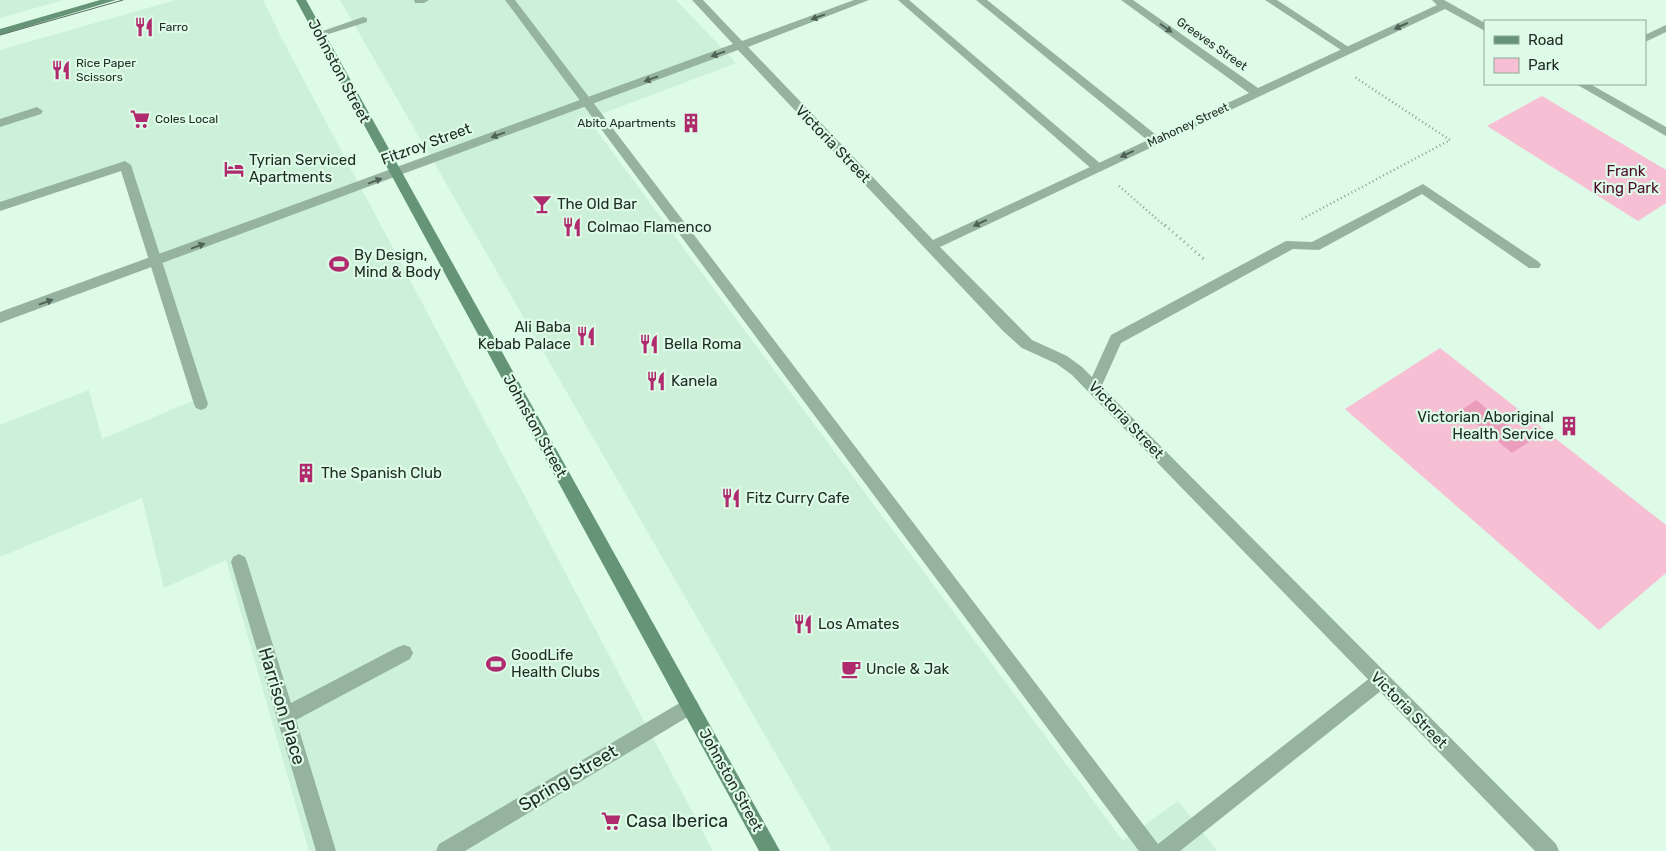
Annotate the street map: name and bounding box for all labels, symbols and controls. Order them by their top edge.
one-way arrow [810,13,825,21]
street label: Greeves Street [1174,15,1250,74]
restaurant icon: Farro [133,16,155,38]
street label: Johnston Street [304,16,374,126]
place label: Farro [159,20,188,34]
legend [1484,20,1646,85]
one-way arrow [1394,22,1408,30]
one-way arrow [1159,23,1173,33]
text: Road [1528,31,1564,49]
one-way arrow [710,50,725,58]
place label: Rice Paper Scissors [76,56,136,84]
text: Park [1528,56,1559,74]
restaurant icon: Rice Paper Scissors [50,59,72,81]
one-way arrow [643,75,658,83]
street label: Mahoney Street [1145,100,1231,150]
street label: Victoria Street [792,101,875,187]
supermarket icon: Coles Local [129,108,151,130]
place label: Coles Local [155,112,218,126]
building icon: Abito Apartments [680,112,702,134]
place label: Abito Apartments [577,116,676,130]
street label: Fitzroy Street [378,119,474,169]
one-way arrow [491,132,506,139]
one-way arrow [1120,150,1134,158]
place label: Tyrian Serviced Apartments [249,151,356,186]
hotel icon: Tyrian Serviced Apartments [223,158,245,180]
park label: Frank King Park [1593,162,1659,197]
one-way arrow [368,177,383,185]
bar icon: The Old Bar [531,193,553,215]
place label: The Old Bar [557,195,637,213]
restaurant icon: Colmao Flamenco [561,216,583,238]
place label: Colmao Flamenco [587,218,712,236]
one-way arrow [973,219,987,227]
one-way arrow [191,242,206,250]
place label: By Design, Mind & Body [354,246,441,281]
sports icon: By Design, Mind & Body [328,253,350,275]
one-way arrow [39,298,54,306]
place label: Ali Baba Kebab Palace [478,318,571,353]
restaurant icon: Ali Baba Kebab Palace [575,325,597,347]
restaurant icon: Bella Roma [638,333,660,355]
place label: Bella Roma [664,335,742,353]
restaurant icon: Kanela [645,370,667,392]
street label: Johnston Street [499,372,571,481]
place label: Kanela [671,372,718,390]
street label: Victoria Street [1085,377,1168,463]
place label: Victorian Aboriginal Health Service [1417,408,1554,443]
building icon: Victorian Aboriginal Health Service [1558,415,1580,437]
building icon: The Spanish Club [295,462,317,484]
place label: The Spanish Club [321,464,442,482]
restaurant icon: Fitz Curry Cafe [720,487,742,509]
place label: Fitz Curry Cafe [746,489,850,507]
restaurant icon: Los Amates [792,613,814,635]
place label: Los Amates [818,615,900,633]
street label: Harrison Place [254,645,310,767]
place label: GoodLife Health Clubs [511,646,600,681]
sports icon: GoodLife Health Clubs [485,653,507,675]
cafe icon: Uncle & Jak [840,658,862,680]
place label: Uncle & Jak [866,660,949,678]
street label: Victoria Street [1367,668,1451,752]
street label: Johnston Street [695,726,767,835]
street label: Spring Street [515,740,621,816]
supermarket icon: Casa Iberica [600,810,622,832]
place label: Casa Iberica [626,810,728,832]

